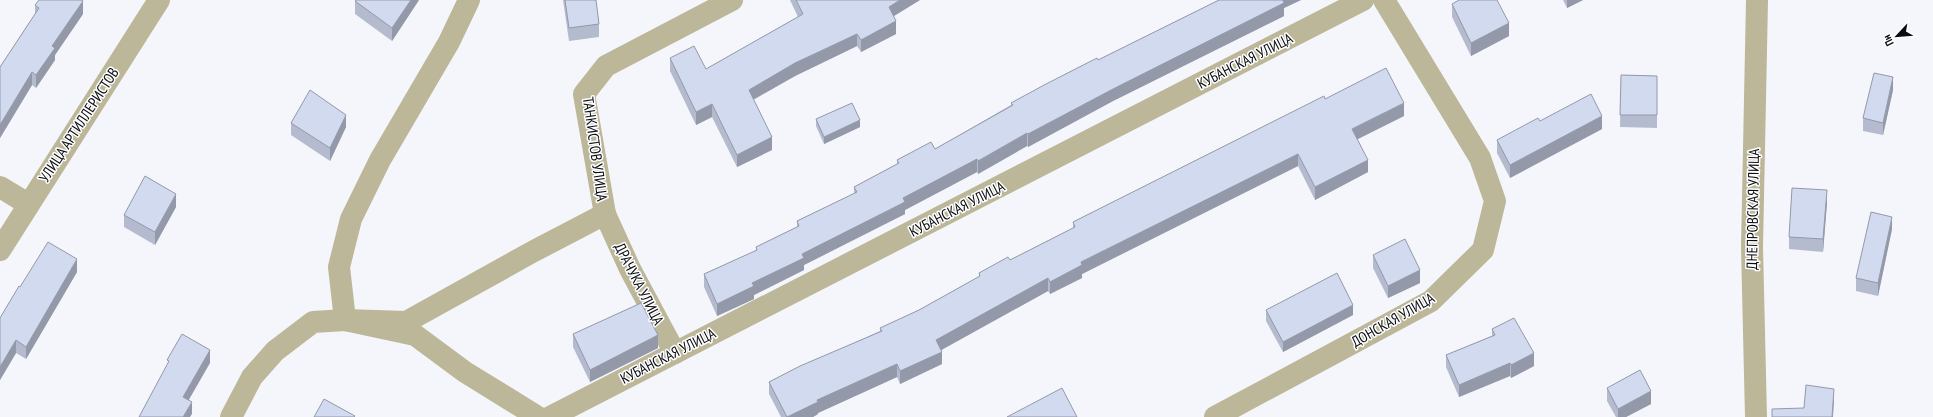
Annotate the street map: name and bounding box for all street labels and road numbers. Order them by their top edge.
street label: КУБАНСКАЯ УЛИЦА [1194,28,1296,93]
street label: УЛИЦА АРТИЛЛЕРИСТОВ [34,64,123,186]
street label: ТАНКИСТОВ УЛИЦА [579,96,612,203]
street label: ДНЕПРОВСКАЯ УЛИЦА [1742,147,1763,270]
street label: КУБАНСКАЯ УЛИЦА [906,176,1008,241]
street label: ДРАЧУКА УЛИЦА [611,240,669,329]
street label: ДОНСКАЯ УЛИЦА [1348,288,1439,351]
street label: КУБАНСКАЯ УЛИЦА [617,323,719,388]

